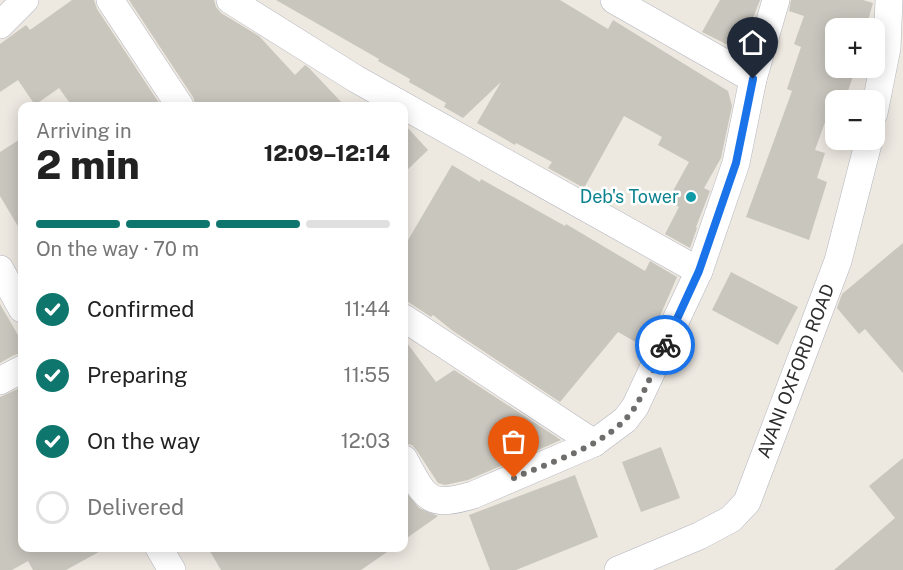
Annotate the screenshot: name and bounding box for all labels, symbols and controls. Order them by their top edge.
pin [727,17,778,79]
map controls [825,18,885,150]
button: + [825,18,885,78]
icon: home [736,26,769,59]
button: − [825,90,885,150]
text: Arriving in [36,119,131,143]
text: 12:09–12:14 [264,140,390,166]
text: 2 min [36,142,140,188]
place label: Deb's Tower [580,186,679,207]
marker: Deb's Tower [684,190,698,204]
text: On the way · 70 m [36,237,199,261]
street label: AVANI OXFORD ROAD [753,281,838,461]
icon: check [36,293,69,326]
text: Confirmed [87,296,194,322]
text: 11:44 [344,297,390,321]
courier [635,315,695,375]
icon: bike [649,329,682,362]
icon: check [36,359,69,392]
text: Preparing [87,362,188,388]
text: 11:55 [344,363,390,387]
pin [488,416,539,478]
icon: check [36,425,69,458]
icon: bag [497,425,530,458]
text: On the way [87,428,200,454]
text: 12:03 [341,429,390,453]
text: Delivered [87,494,184,520]

